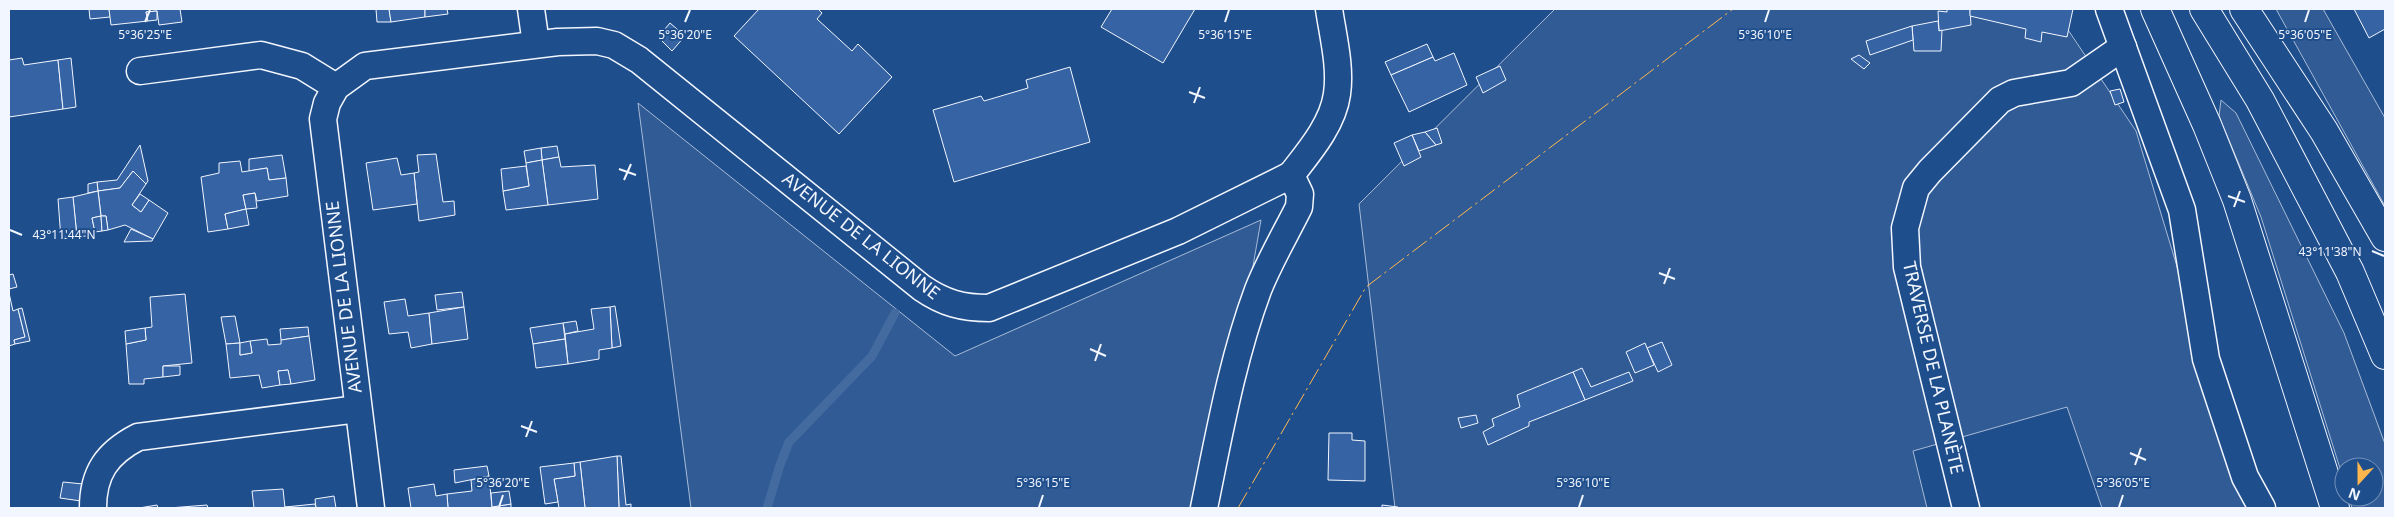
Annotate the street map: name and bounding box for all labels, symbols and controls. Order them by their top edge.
text: 5°36'25"E [118,26,172,43]
text: 5°36'20"E [658,26,712,43]
text: 5°36'15"E [1198,26,1252,43]
text: 5°36'10"E [1738,26,1792,43]
text: 5°36'05"E [2278,26,2332,43]
street label: AVENUE DE LA LIONNE [778,166,945,304]
street label: AVENUE DE LA LIONNE [319,200,367,395]
text: 43°11'44"N [32,226,96,243]
text: 43°11'38"N [2298,243,2362,260]
street label: TRAVERSE DE LA PLANÈTE [1898,259,1970,476]
north arrow [2334,457,2384,507]
text: 5°36'20"E [476,474,530,491]
text: 5°36'15"E [1016,474,1070,491]
text: 5°36'10"E [1556,474,1610,491]
text: 5°36'05"E [2096,474,2150,491]
text: N [2345,484,2363,506]

